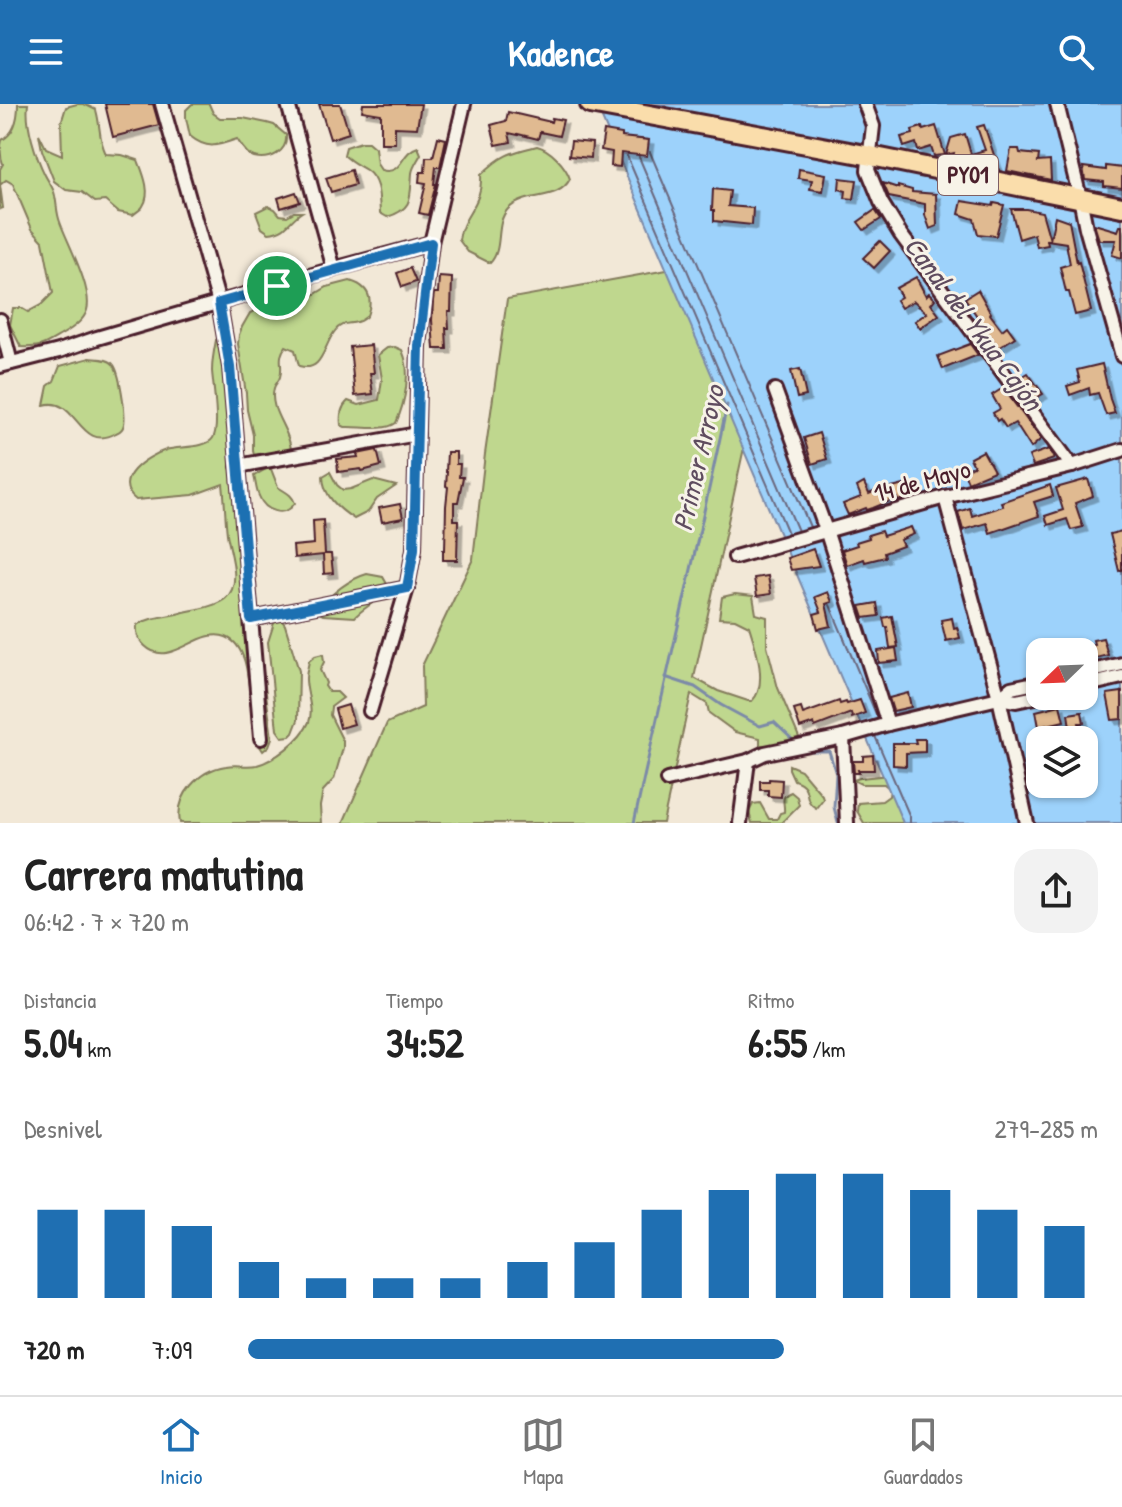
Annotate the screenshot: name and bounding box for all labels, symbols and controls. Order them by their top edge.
text: Kadence [508,28,614,77]
icon: menu [24,30,68,74]
icon: search [1054,30,1098,74]
road number: PY01 [938,155,998,195]
water label: Canal del Ykua Cajón [896,228,1054,420]
pin [243,252,311,320]
icon: arrive [255,264,299,308]
water label: Primer Arroyo [663,380,733,534]
street label: 14 de Mayo [870,451,974,510]
north arrow [1026,638,1098,710]
map controls [1026,638,1098,798]
button: layers [1026,726,1098,798]
text: Carrera matutina [24,844,303,904]
button: share [1014,849,1098,933]
text: 06:42 · 7 × 720 m [24,904,189,939]
text: Distancia [24,985,96,1015]
text: Tiempo [386,985,443,1015]
text: Ritmo [748,985,794,1015]
text: 5.04 [24,1015,82,1069]
text: 34:52 [386,1015,464,1069]
text: 6:55 [748,1015,807,1069]
text: km [82,1034,112,1064]
text: /km [807,1034,846,1064]
text: Desnivel [24,1111,102,1146]
text: 279–285 m [994,1111,1098,1146]
text: 720 m [24,1332,84,1367]
text: 7:09 [152,1332,192,1367]
tab: Inicio [159,1413,203,1491]
tab: Mapa [521,1413,565,1491]
tab: Guardados [883,1413,963,1491]

